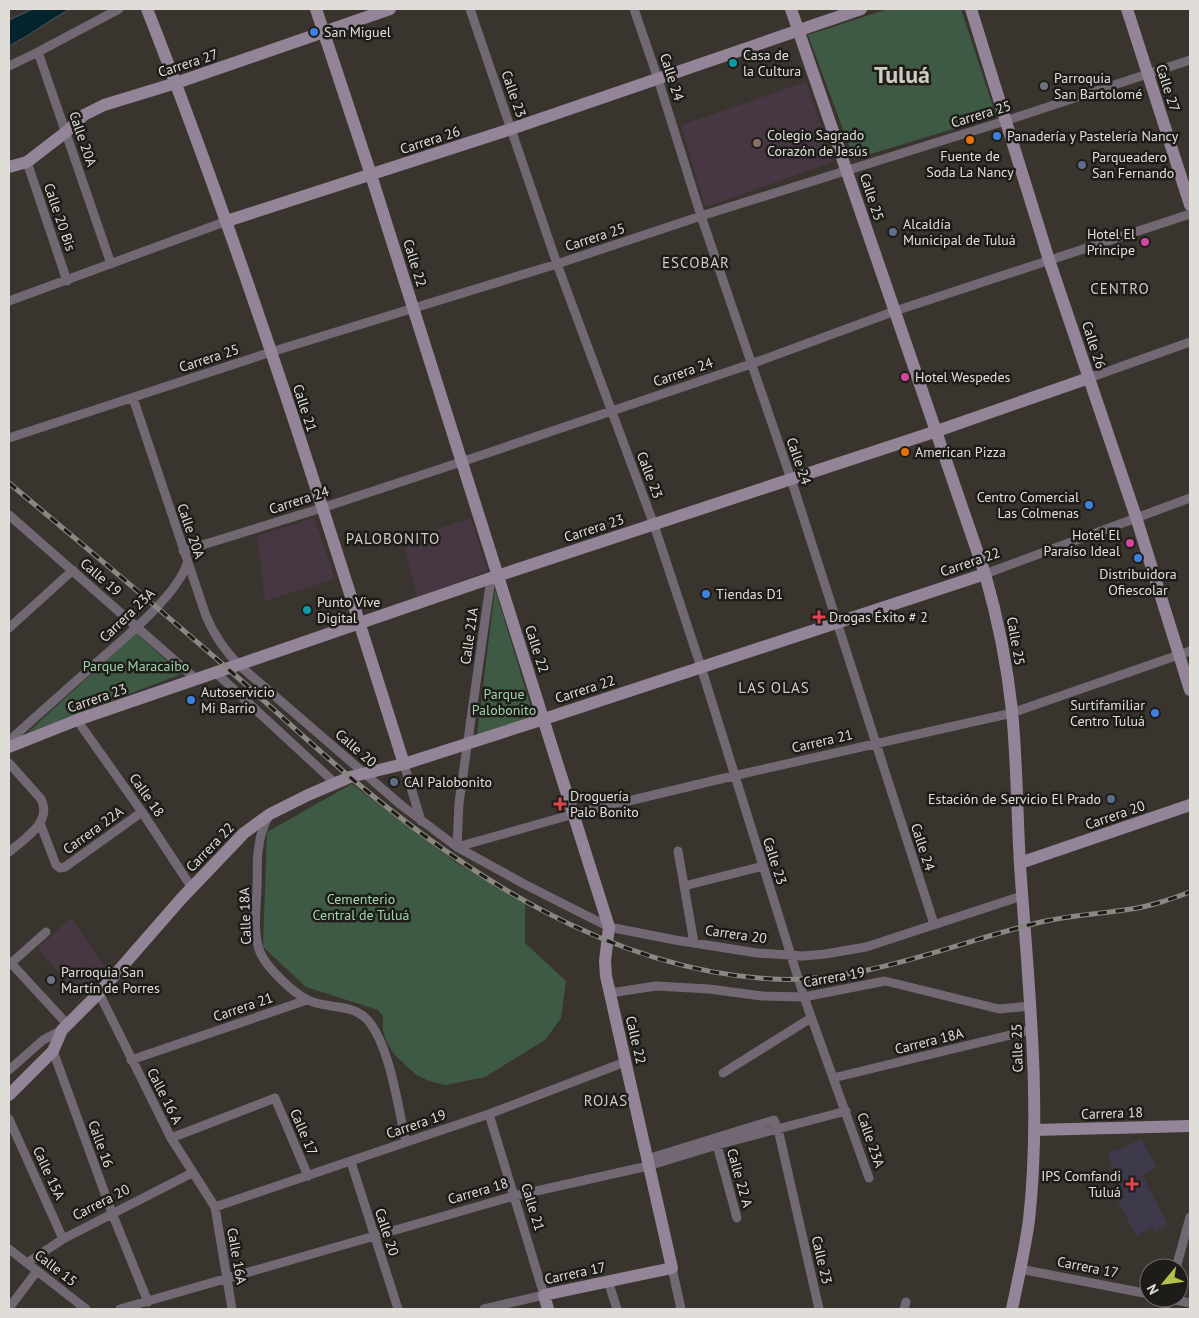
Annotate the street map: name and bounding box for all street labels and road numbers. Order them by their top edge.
street label: Carrera 27 [156,45,220,81]
street label: Calle 24 [656,51,688,103]
street label: Calle 27 [1152,62,1184,114]
street label: Calle 23 [498,68,530,120]
street label: Carrera 25 [949,96,1013,132]
street label: Calle 20A [65,109,101,170]
street label: Carrera 26 [398,122,462,158]
street label: Calle 25 [856,171,888,223]
street label: Calle 20 Bis [40,181,80,253]
street label: Carrera 25 [563,219,627,255]
street label: Calle 22 [399,237,431,289]
street label: Calle 26 [1078,319,1110,371]
street label: Carrera 25 [177,340,241,376]
street label: Carrera 24 [651,353,716,391]
street label: Calle 21 [289,382,321,434]
street label: Calle 24 [783,435,816,487]
street label: Calle 23 [633,449,667,501]
street label: Carrera 24 [267,482,332,518]
street label: Calle 20A [173,501,209,562]
street label: Carrera 23 [562,510,626,546]
street label: Carrera 22 [938,543,1002,581]
street label: Calle 19 [77,554,125,600]
street label: Carrera 23A [95,584,159,646]
street label: Calle 21A [456,606,482,666]
street label: Calle 25 [1003,615,1029,667]
street label: Calle 22 [521,623,553,675]
street label: Carrera 22 [553,671,617,707]
street label: Carrera 23 [65,679,129,717]
street label: Calle 20 [332,725,381,771]
street label: Carrera 21 [790,725,854,757]
street label: Calle 18 [126,770,168,820]
street label: Carrera 20 [1083,796,1148,834]
street label: Carrera 22A [59,802,127,858]
street label: Carrera 22 [182,818,238,876]
street label: Calle 24 [907,821,939,873]
street label: Calle 23 [759,835,791,887]
street label: Calle 18A [235,886,255,945]
street label: Carrera 20 [704,921,768,947]
street label: Carrera 19 [802,963,866,991]
street label: Carrera 21 [211,988,275,1026]
street label: Calle 22 [622,1014,650,1066]
street label: Calle 25 [1007,1023,1027,1073]
street label: Carrera 18A [893,1024,966,1058]
street label: Calle 16 A [143,1065,187,1128]
street label: Carrera 18 [1081,1103,1143,1123]
street label: Carrera 19 [384,1105,448,1143]
street label: Calle 17 [286,1106,322,1158]
street label: Calle 23A [853,1110,889,1171]
street label: Calle 16 [84,1118,118,1170]
street label: Calle 15A [29,1143,70,1203]
street label: Calle 22 A [723,1146,757,1210]
street label: Carrera 18 [446,1174,510,1208]
street label: Carrera 20 [69,1180,133,1224]
street label: Calle 21 [517,1181,549,1233]
street label: Calle 20 [371,1206,403,1258]
street label: Calle 16A [223,1226,251,1287]
street label: Calle 23 [808,1234,836,1286]
street label: Calle 15 [31,1246,81,1290]
street label: Carrera 17 [1056,1252,1120,1282]
street label: Carrera 17 [543,1258,607,1288]

